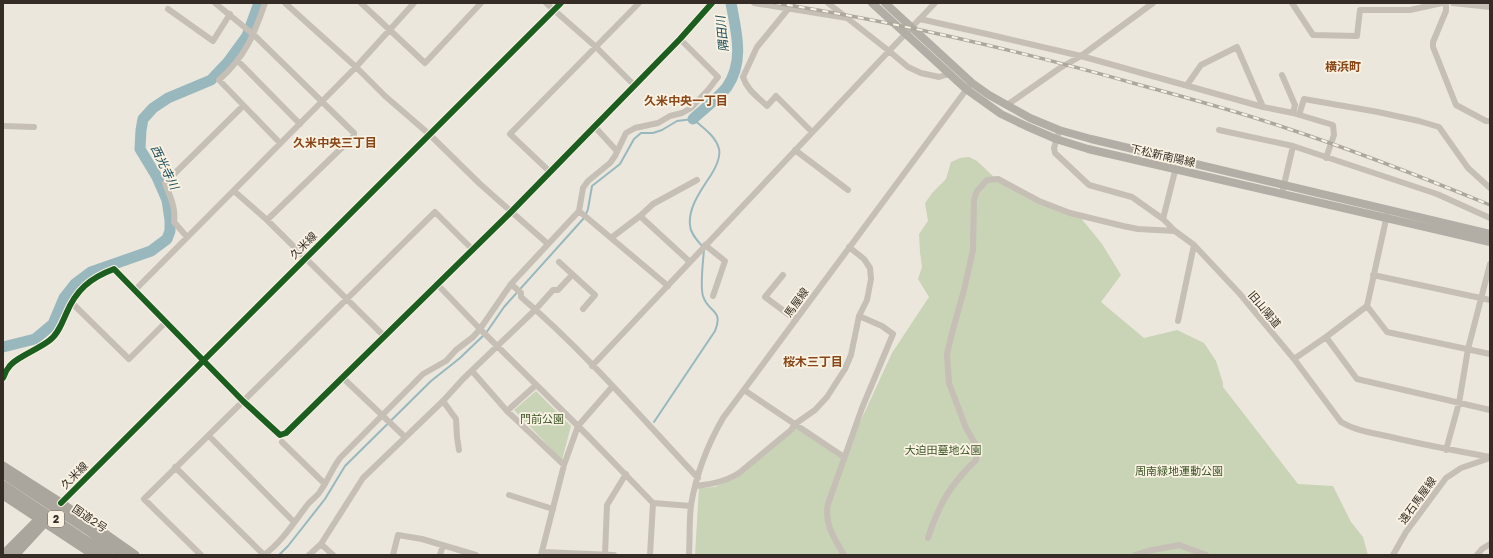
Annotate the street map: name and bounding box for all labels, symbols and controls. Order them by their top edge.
water label: 隅田川 [712,13,731,53]
district label: 横浜町 [1325,59,1361,74]
district label: 久米中央一丁目 [644,93,728,108]
district label: 久米中央三丁目 [293,135,377,150]
street label: 下松新南陽線 [1129,141,1197,169]
water label: 西光寺川 [148,142,183,194]
street label: 久米線 [287,229,319,261]
street label: 馬屋線 [781,285,811,319]
street label: 旧山陽道 [1246,288,1284,330]
district label: 桜木三丁目 [783,354,843,369]
park label: 門前公園 [520,412,564,425]
park label: 大迫田墓地公園 [905,443,982,456]
street label: 久米線 [58,459,90,491]
park label: 周南緑地運動公園 [1135,464,1223,477]
street label: 遠石馬屋線 [1396,474,1438,526]
street label: 国道2号 [70,502,110,534]
road number: 2 [48,511,64,527]

